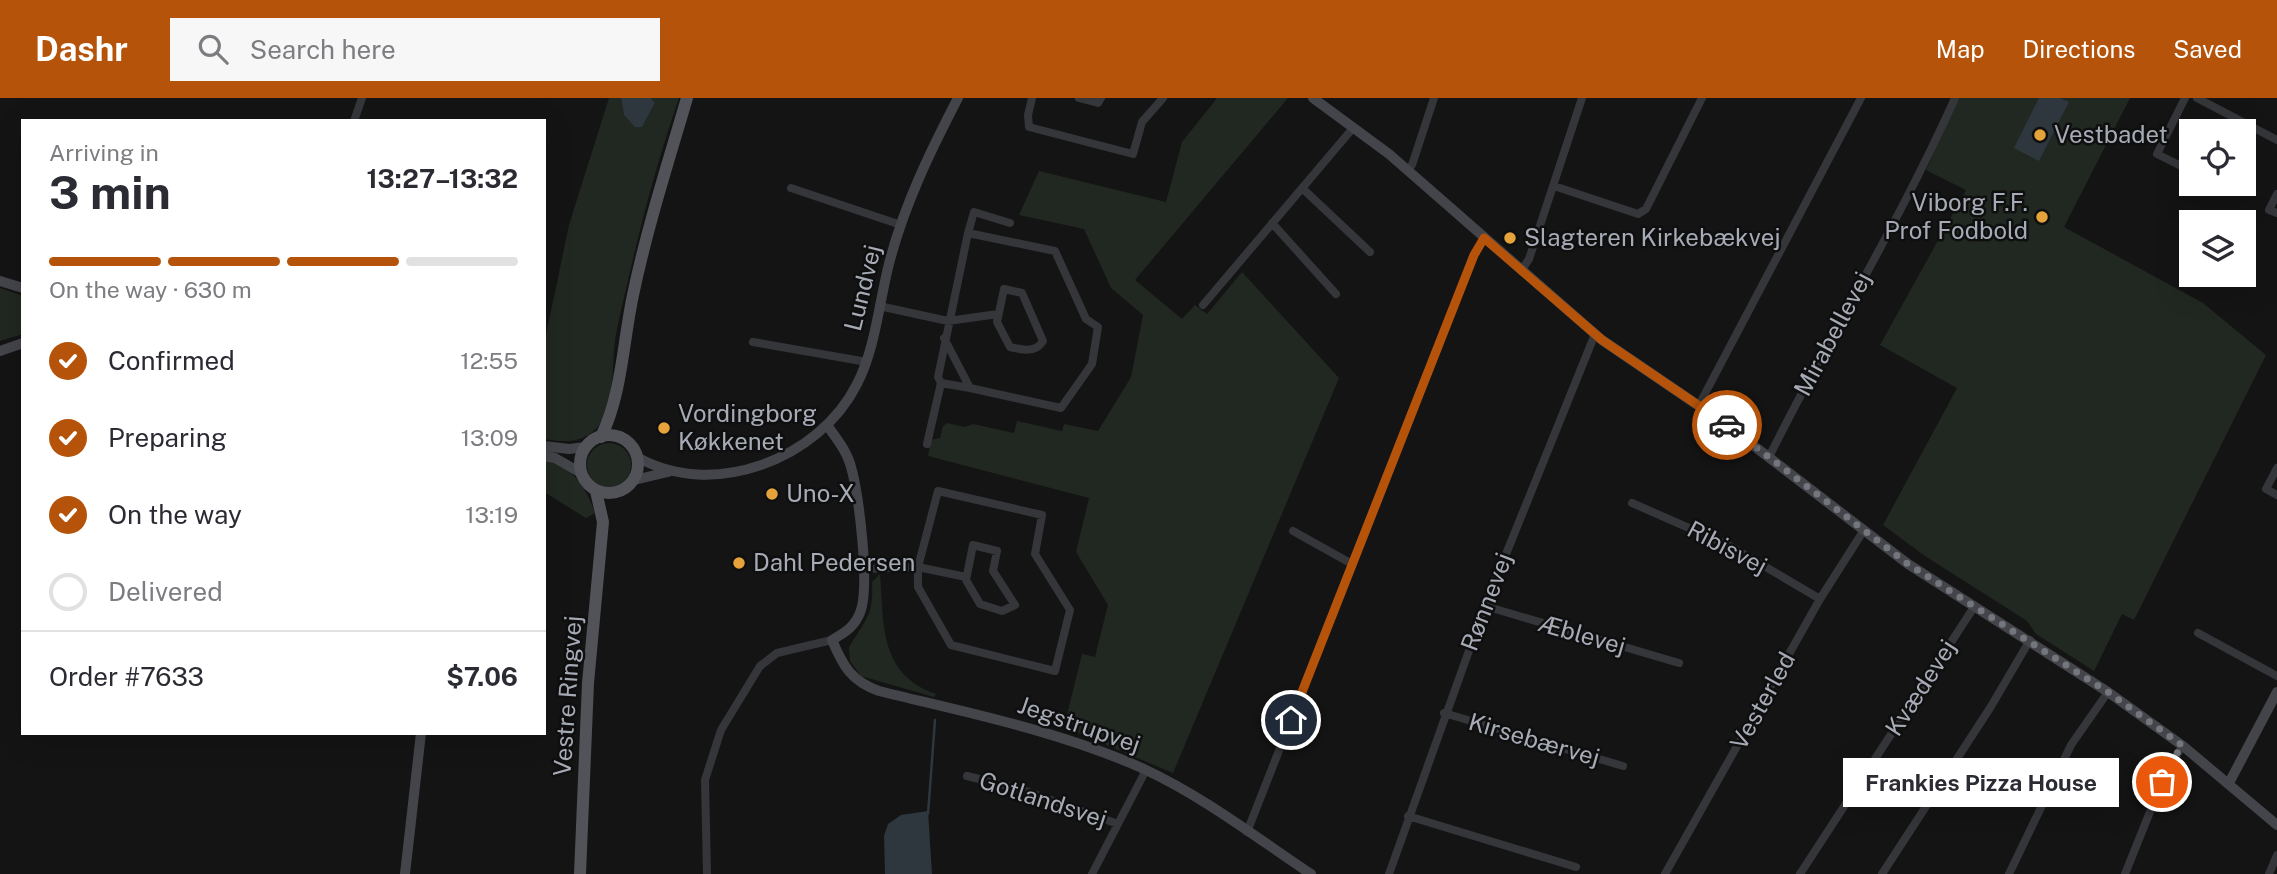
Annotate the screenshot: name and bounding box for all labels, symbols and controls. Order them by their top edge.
search box [170,18,660,81]
text: Dashr [35,30,128,68]
icon: search [194,30,232,68]
text: Search here [250,34,396,65]
text: Map [1936,35,1985,63]
text: Directions [2023,35,2135,63]
text: Saved [2173,35,2242,63]
map controls [2179,119,2256,287]
button: locate [2179,119,2256,196]
place label: Vestbadet [2054,120,2168,148]
marker: Vestbadet [2032,127,2048,143]
text: Arriving in [49,139,159,166]
text: 13:27–13:32 [366,163,518,194]
text: 3 min [49,165,171,219]
place label: Viborg F.F. Prof Fodbold [1884,188,2028,244]
marker: Viborg F.F. Prof Fodbold [2034,209,2050,225]
button: layers [2179,210,2256,287]
place label: Slagteren Kirkebækvej [1524,223,1781,251]
marker: Slagteren Kirkebækvej [1502,230,1518,246]
street label: Lundvej [838,242,886,334]
street label: Mirabellevej [1788,267,1876,400]
text: On the way · 630 m [49,276,252,303]
icon: check [49,342,87,380]
text: Confirmed [108,345,235,376]
text: 12:55 [460,347,518,374]
courier [1692,390,1762,460]
place label: Vordingborg Køkkenet [678,399,817,455]
icon: car [1708,406,1746,444]
icon: check [49,419,87,457]
marker: Vordingborg Køkkenet [656,420,672,436]
text: Preparing [108,422,227,453]
text: 13:09 [461,424,518,451]
place label: Uno-X [786,479,855,507]
marker: Uno-X [764,486,780,502]
icon: check [49,496,87,534]
text: On the way [108,499,242,530]
text: 13:19 [465,501,518,528]
street label: Ribisvej [1683,514,1772,580]
place label: Dahl Pedersen [753,548,915,576]
street label: Rønnevej [1455,549,1518,655]
marker: Dahl Pedersen [731,555,747,571]
text: Delivered [108,576,223,607]
street label: Æblevej [1536,608,1629,660]
street label: Vestre Ringvej [547,615,587,777]
street label: Kvædevej [1879,634,1961,741]
street label: Vesterled [1724,647,1800,754]
text: Order #7633 [49,661,204,692]
text: $7.06 [446,661,518,692]
street label: Jegstrupvej [1014,690,1144,758]
pin [1261,690,1321,750]
icon: home [1272,701,1310,739]
street label: Kirsebærvej [1465,707,1603,771]
pin [2132,752,2192,812]
callout: Frankies Pizza House [1843,758,2120,806]
icon: bag [2143,763,2181,801]
street label: Gotlandsvej [976,765,1111,833]
text: Frankies Pizza House [1865,769,2097,796]

